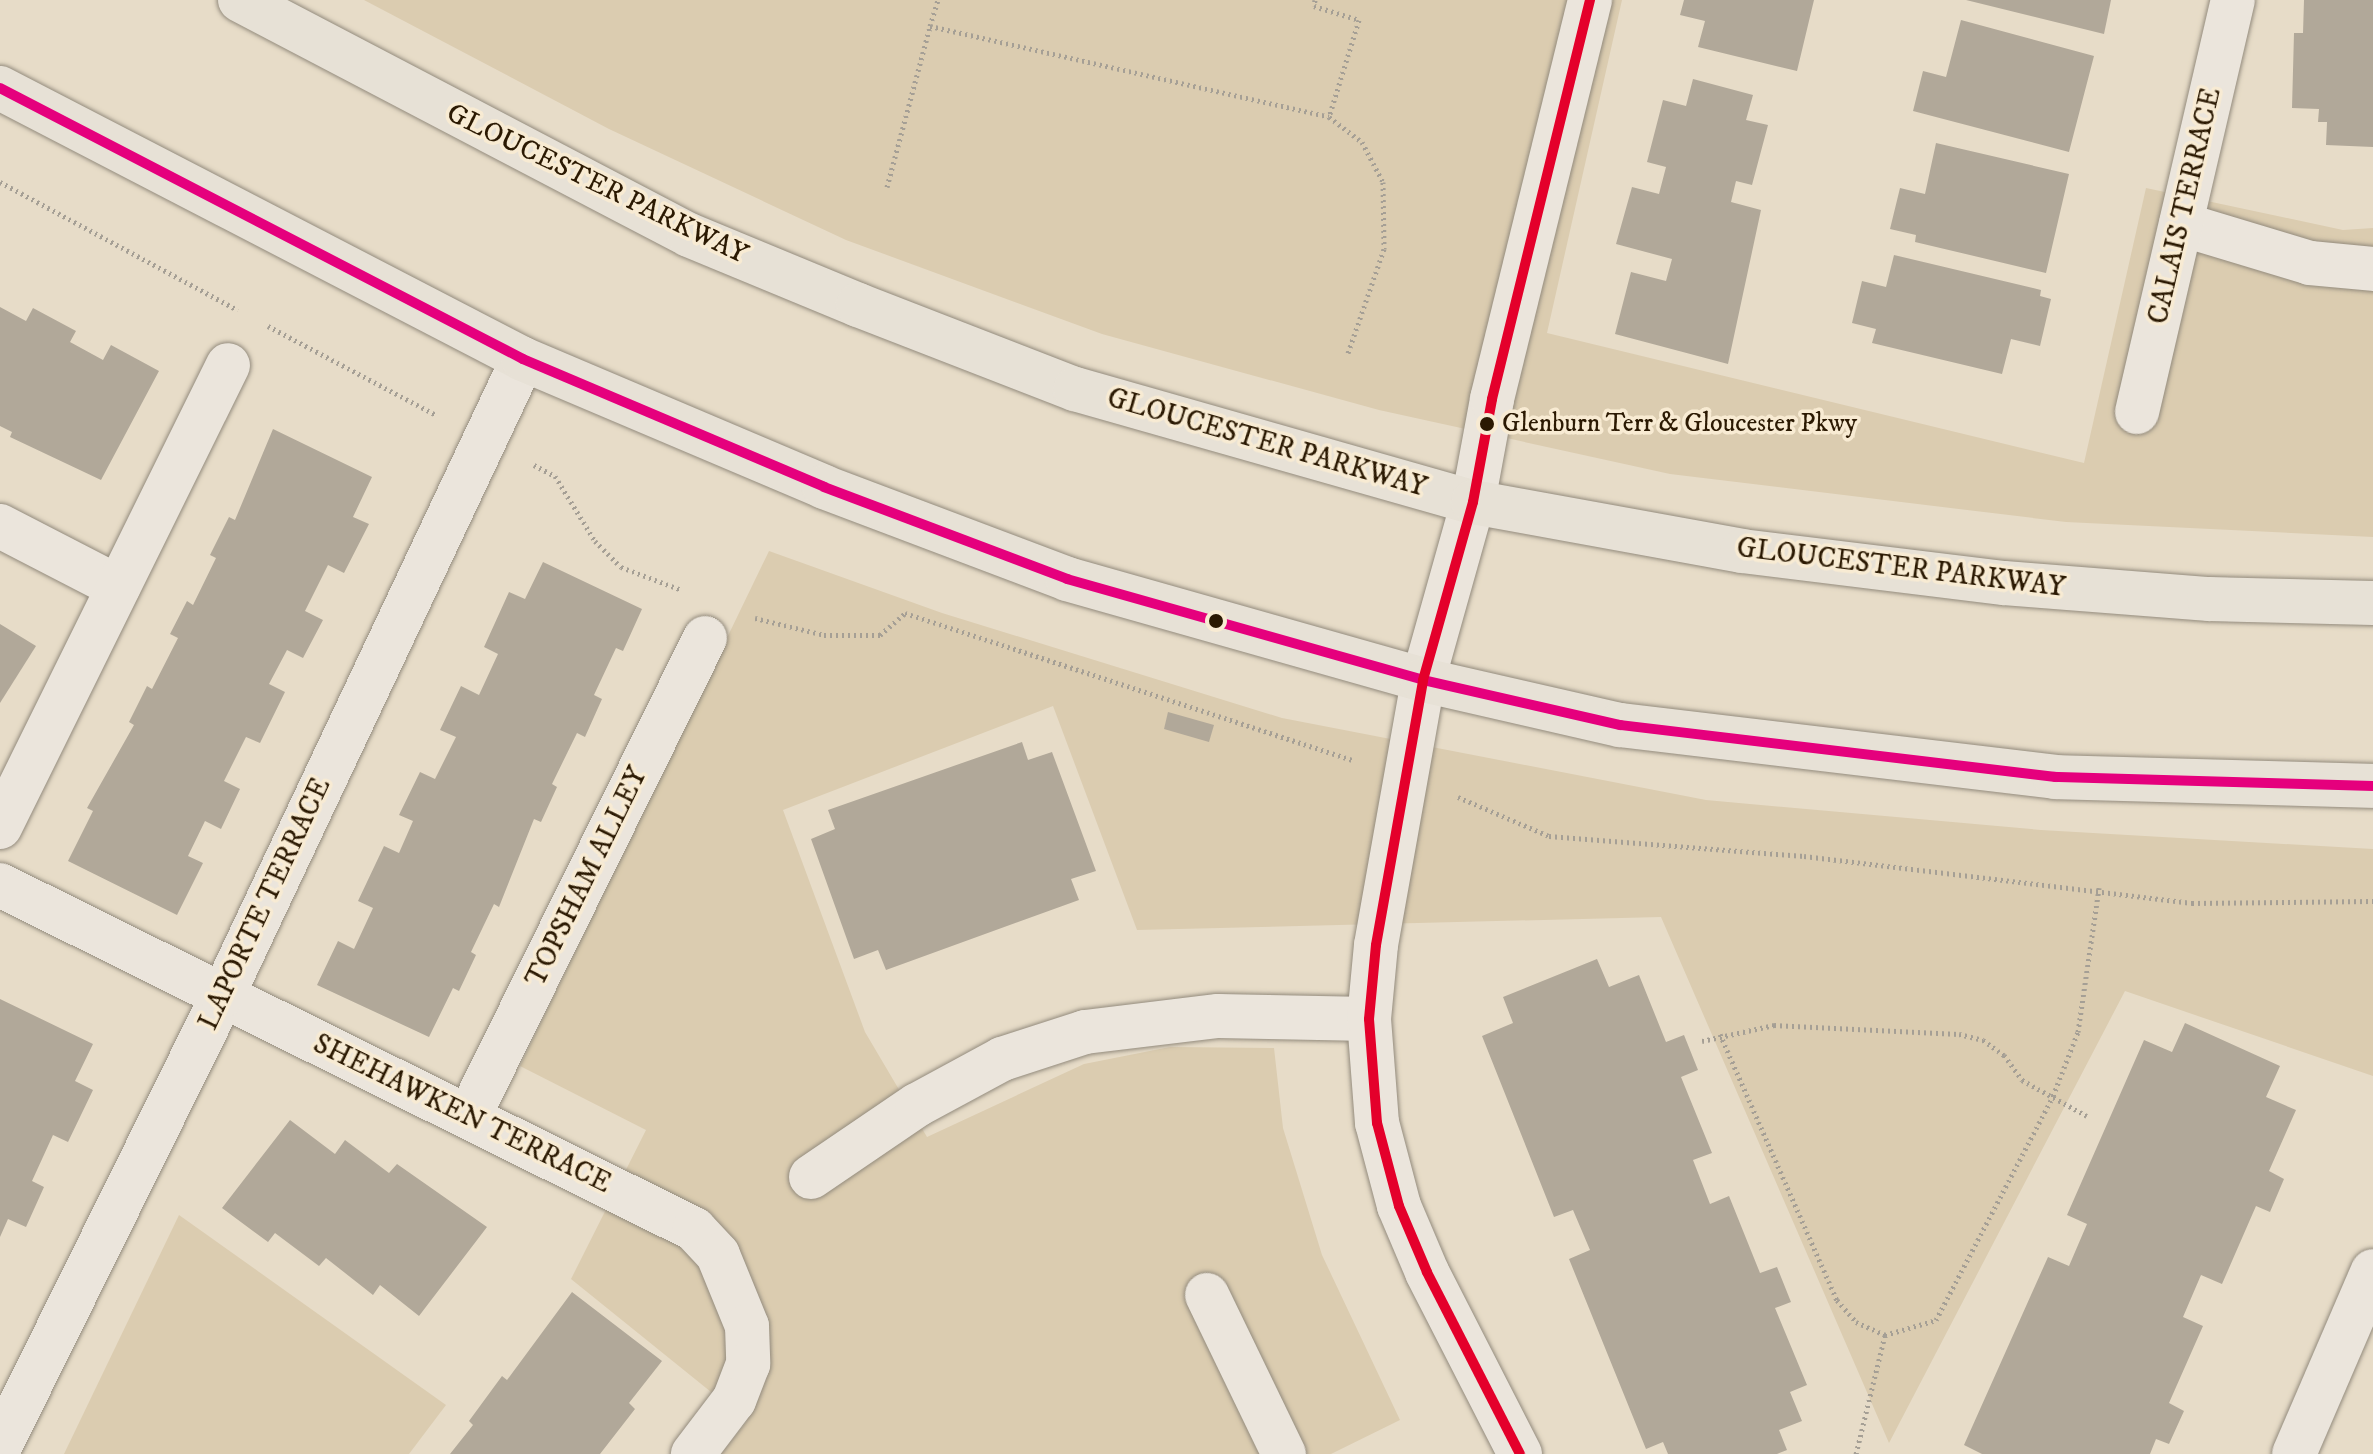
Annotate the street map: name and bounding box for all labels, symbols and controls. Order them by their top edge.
street label: CALAIS TERRACE [2141,85,2229,327]
street label: GLOUCESTER PARKWAY [441,96,753,272]
street label: GLOUCESTER PARKWAY [1103,381,1431,505]
place label: Glenburn Terr & Gloucester Pkwy [1502,408,1857,440]
marker: Glenburn Terr & Gloucester Pkwy [1479,416,1495,432]
street label: GLOUCESTER PARKWAY [1735,531,2067,605]
unlabelled marker [1208,613,1224,629]
street label: TOPSHAM ALLEY [519,762,655,992]
street label: LAPORTE TERRACE [192,773,338,1035]
street label: SHEHAWKEN TERRACE [308,1027,616,1201]

